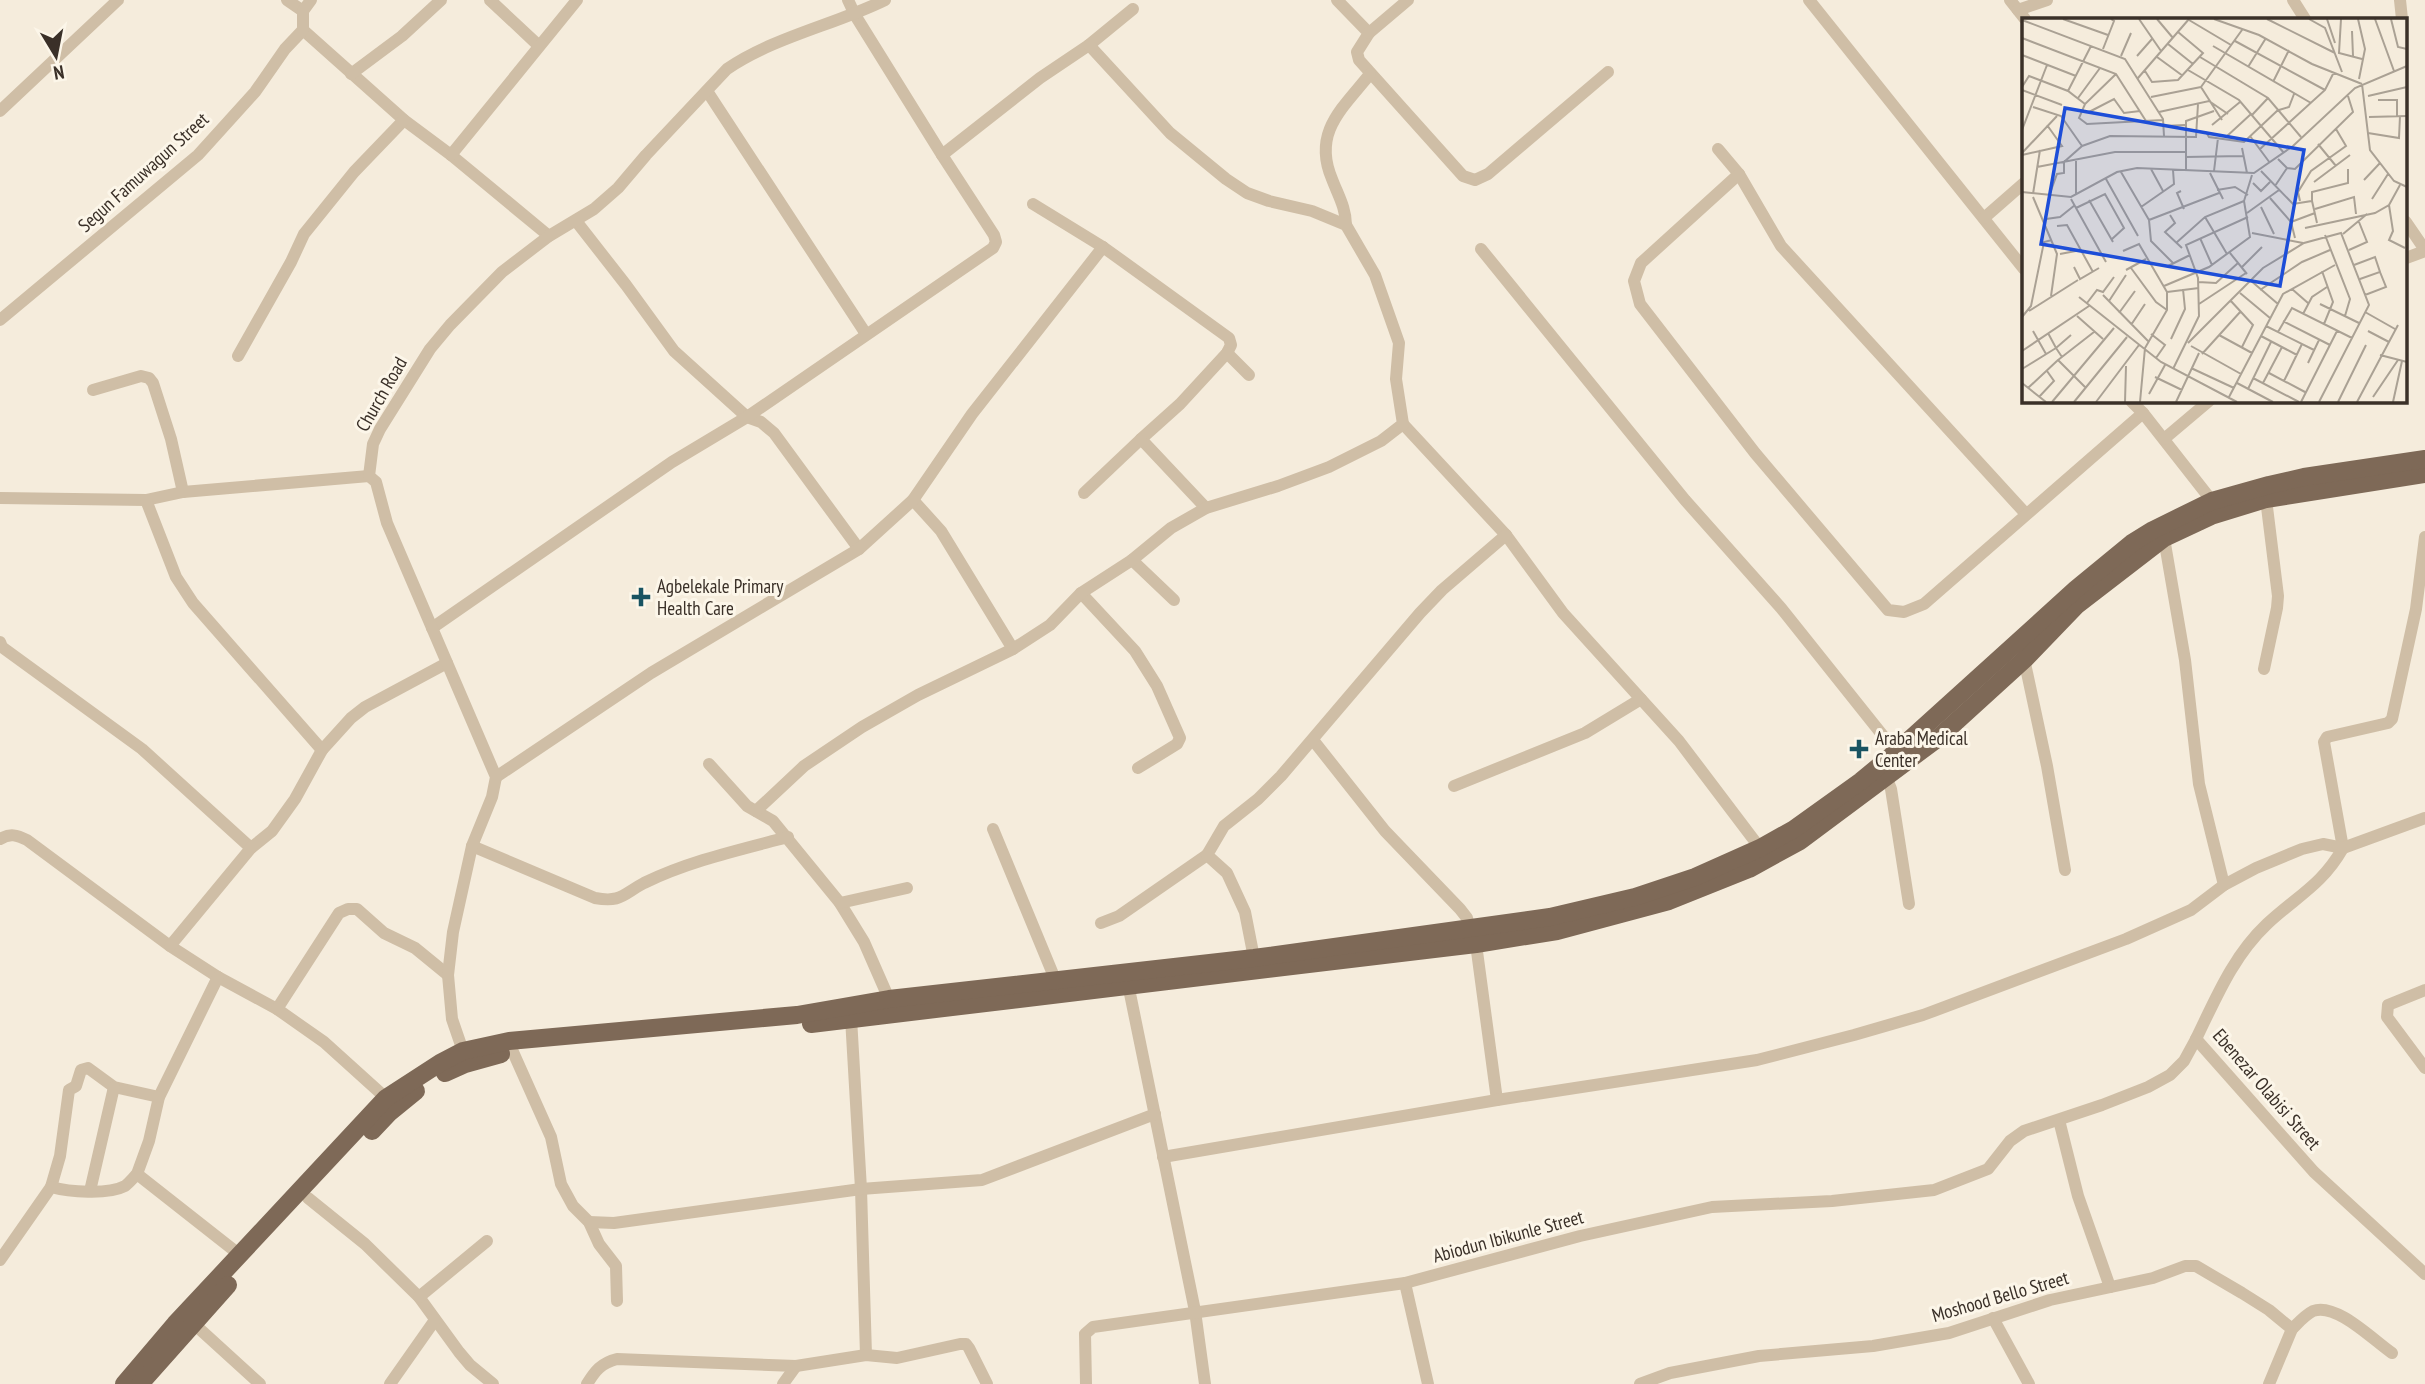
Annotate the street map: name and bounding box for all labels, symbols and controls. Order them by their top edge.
inset map [2022,18,2408,402]
north arrow [21,21,91,91]
text: N [52,60,66,85]
street label: Segun Famuwagun Street [73,106,214,237]
street label: Church Road [350,352,412,436]
place label: Agbelekale Primary Health Care [657,574,784,620]
marker: Agbelekale Primary Health Care [631,587,651,607]
place label: Araba Medical Center [1875,726,1968,772]
marker: Araba Medical Center [1849,739,1869,759]
street label: Ebenezar Olabisi Street [2208,1024,2327,1155]
street label: Abiodun Ibikunle Street [1430,1204,1587,1268]
street label: Moshood Bello Street [1929,1265,2072,1327]

